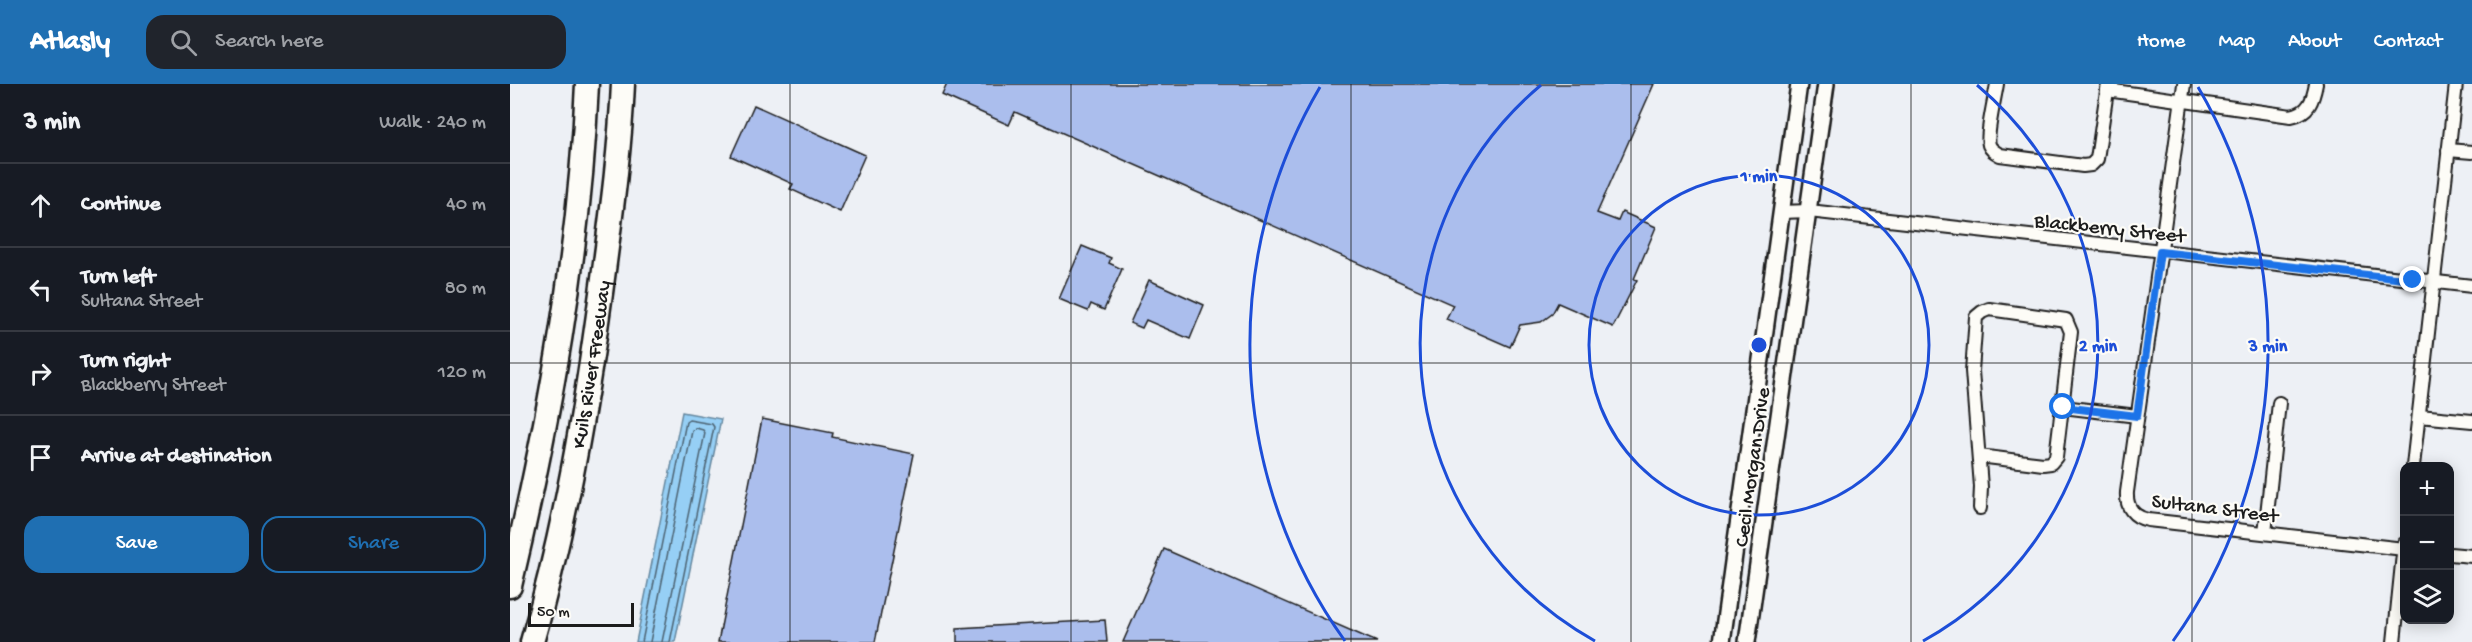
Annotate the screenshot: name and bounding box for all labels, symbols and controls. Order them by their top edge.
search box [146,15,566,69]
text: Atlasly [30,26,110,59]
icon: search [167,26,200,59]
text: Search here [215,29,323,55]
text: Home [2137,30,2185,55]
text: Map [2218,30,2255,55]
text: About [2288,30,2341,55]
text: Contact [2374,30,2442,55]
text: 3 min [24,108,80,139]
text: Walk · 240 m [379,112,486,135]
text: 1 min [1740,167,1778,188]
icon: ahead [24,189,57,222]
text: Continue [81,192,161,218]
text: 40 m [446,194,486,217]
street label: Blackberry Street [2032,210,2189,251]
text: Turn left [81,265,155,291]
route end [2399,266,2425,292]
icon: left [24,273,57,306]
text: 80 m [445,278,486,301]
street label: Kuils River Freeway [568,279,619,451]
text: Sultana Street [81,291,202,314]
centre of rings [1749,335,1769,355]
text: 2 min [2079,337,2118,358]
text: 3 min [2248,337,2288,358]
text: Turn right [81,349,169,375]
icon: right [24,357,57,390]
text: 120 m [438,362,486,385]
text: Blackberry Street [81,375,225,398]
street label: Cecil Morgan Drive [1731,385,1778,549]
route start [2049,393,2075,419]
icon: arrive [24,441,57,474]
text: Arrive at destination [81,444,271,470]
map controls [2400,462,2454,624]
button: + [2400,462,2454,516]
street label: Sultana Street [2150,490,2282,531]
button: Save [24,516,249,573]
button: Share [261,516,486,573]
button: − [2400,516,2454,570]
button: layers [2400,570,2454,624]
scale bar [528,600,634,628]
text: 50 m [537,604,570,623]

